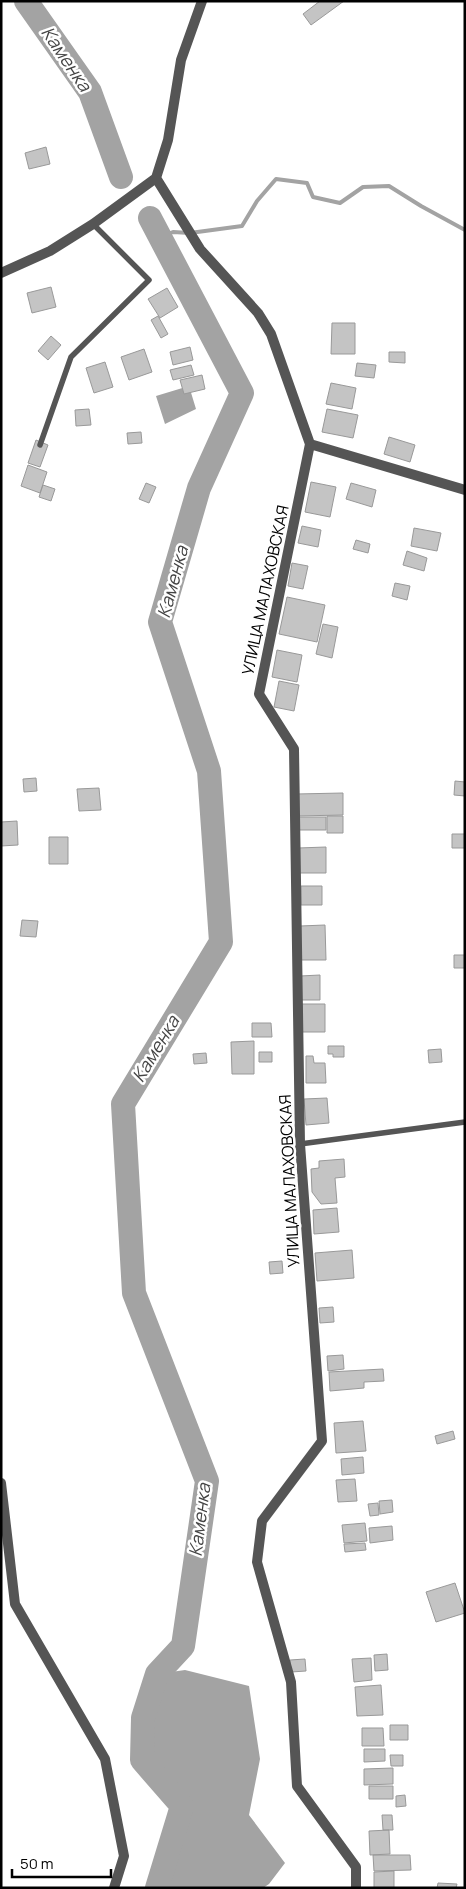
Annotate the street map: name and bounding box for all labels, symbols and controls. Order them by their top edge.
water label: Каменка [36,21,98,96]
street label: УЛИЦА МАЛАХОВСКАЯ [236,503,294,677]
water label: Каменка [151,542,193,620]
water label: Каменка [126,1010,185,1086]
street label: УЛИЦА МАЛАХОВСКАЯ [273,1094,305,1268]
water label: Каменка [183,1481,216,1558]
scale bar [12,1846,111,1878]
text: 50 m [20,1853,54,1874]

